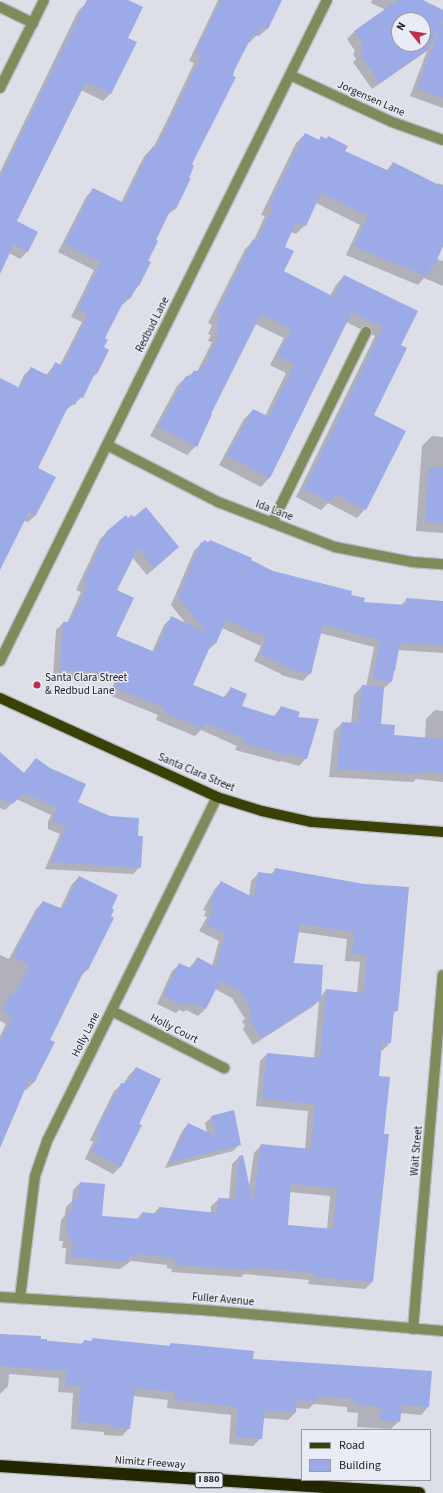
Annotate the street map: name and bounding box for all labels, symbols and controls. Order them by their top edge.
north arrow [391,12,431,52]
text: N [393,19,409,33]
street label: Jorgensen Lane [335,78,407,120]
street label: Redbud Lane [133,295,173,355]
street label: Ida Lane [253,498,295,524]
place label: Santa Clara Street & Redbud Lane [45,672,127,698]
marker: Santa Clara Street & Redbud Lane [32,680,42,690]
street label: Santa Clara Street [156,751,236,795]
street label: Holly Lane [69,1010,103,1060]
street label: Holly Court [148,1011,200,1047]
street label: Wait Street [408,1125,426,1177]
street label: Fuller Avenue [191,1291,255,1309]
legend [301,1429,431,1481]
text: Road [339,1437,365,1454]
street label: Nimitz Freeway [114,1454,186,1472]
text: Building [339,1457,381,1474]
road number: I 880 [194,1472,224,1488]

